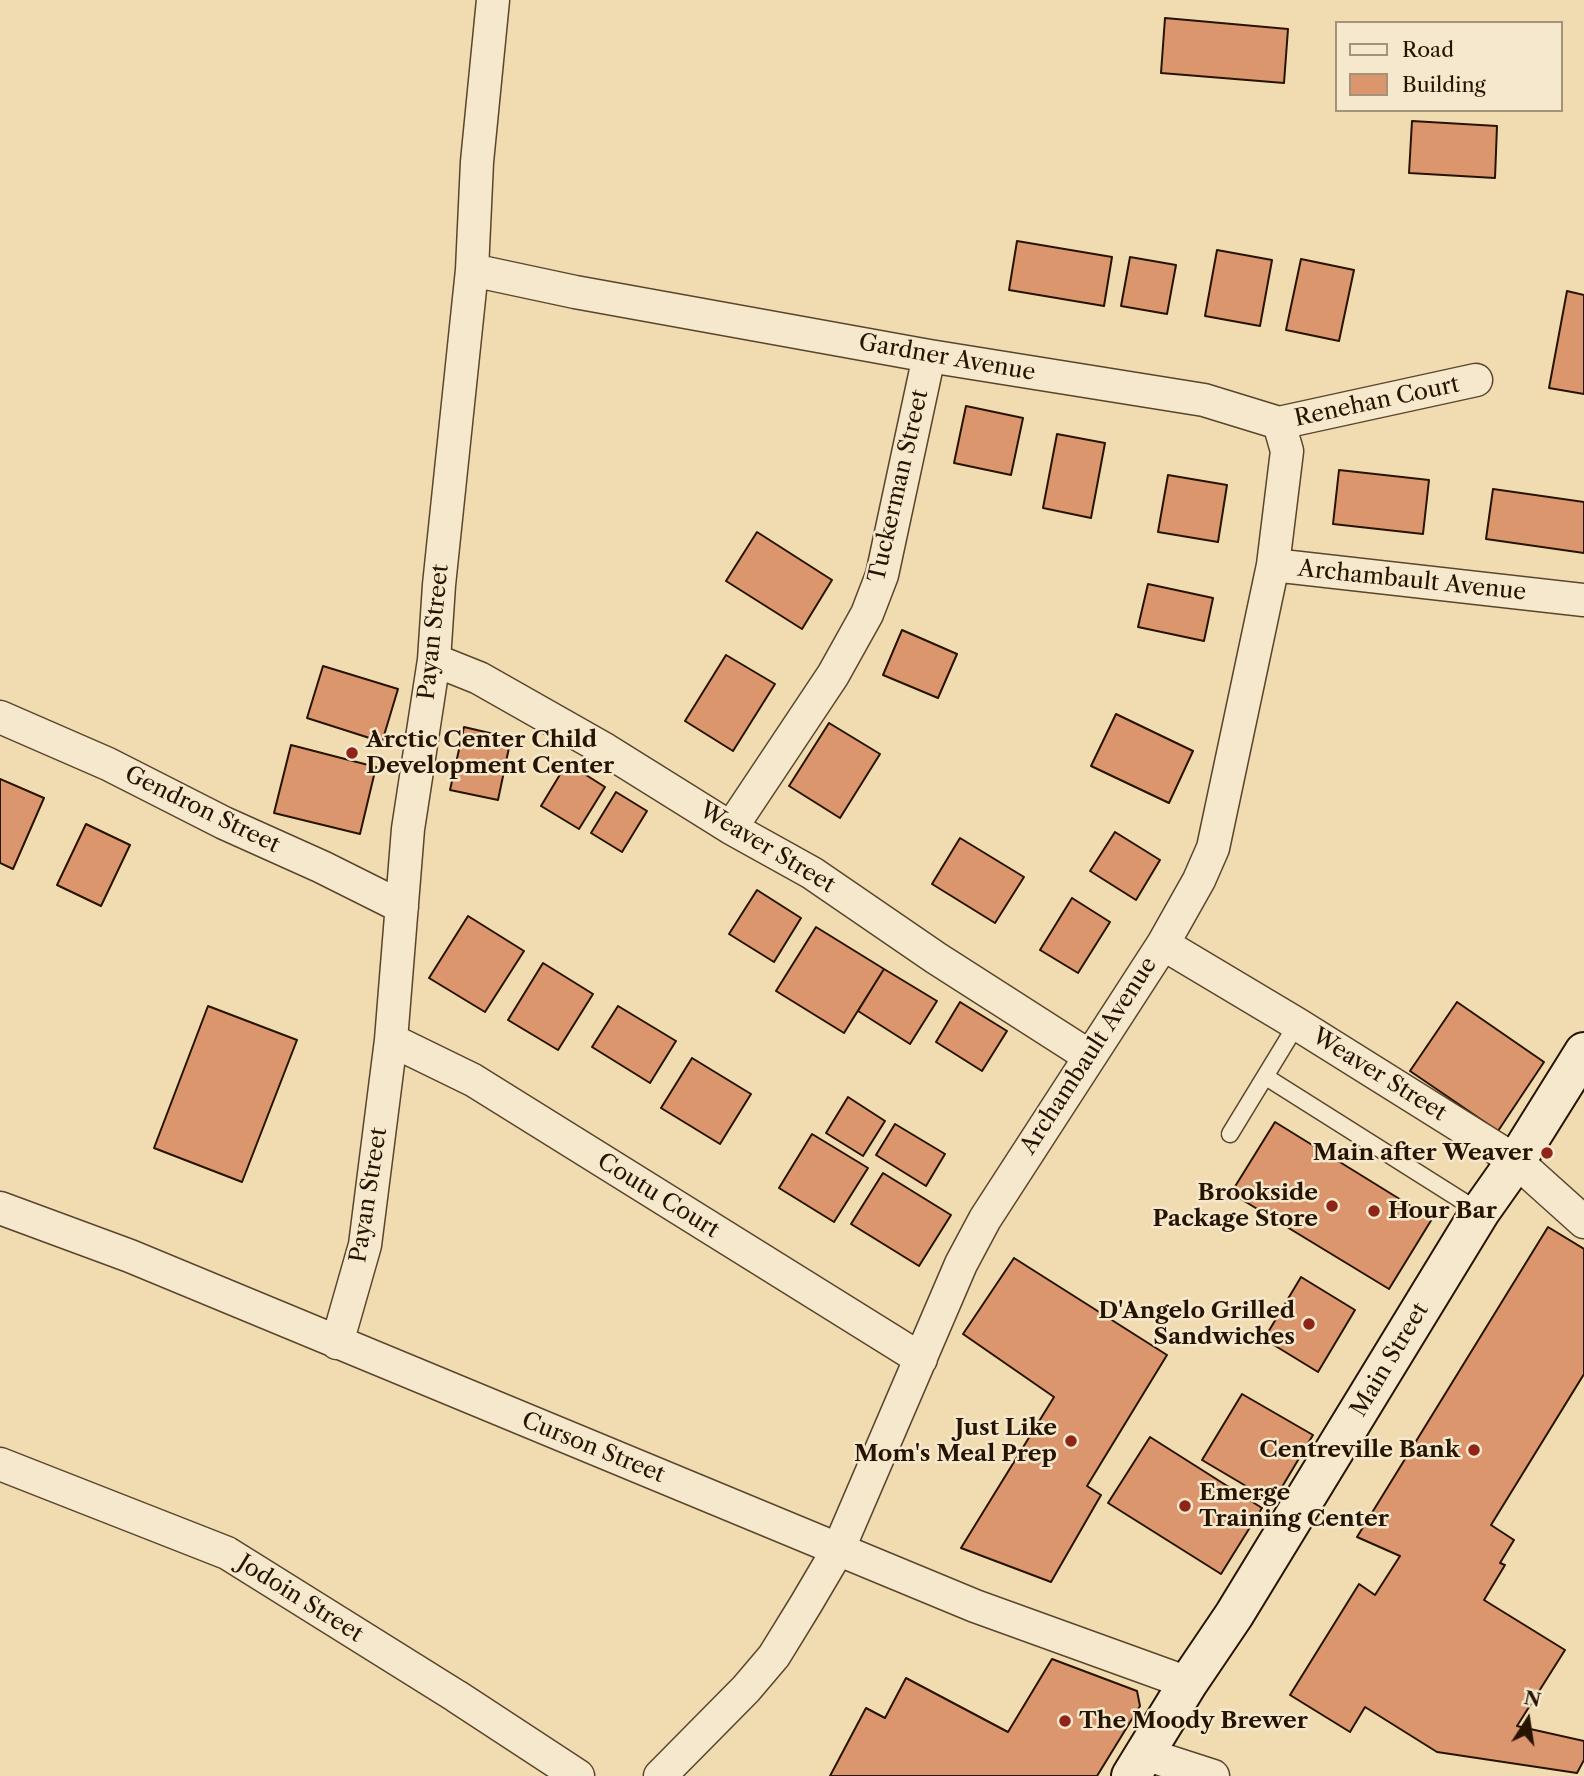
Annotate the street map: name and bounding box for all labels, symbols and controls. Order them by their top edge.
legend [1336,21,1563,112]
text: Road [1402,37,1454,62]
text: Building [1402,72,1486,97]
street label: Gardner Avenue [857,329,1037,387]
street label: Renehan Court [1292,371,1462,433]
street label: Tuckerman Street [863,387,935,585]
street label: Archambault Avenue [1296,555,1528,607]
street label: Payan Street [413,563,455,701]
place label: Arctic Center Child Development Center [366,726,614,780]
marker: Arctic Center Child Development Center [344,745,360,761]
street label: Gendron Street [120,761,284,859]
street label: Weaver Street [694,797,840,899]
street label: Archambault Avenue [1015,952,1163,1160]
street label: Weaver Street [1307,1023,1451,1127]
street label: Payan Street [345,1125,393,1265]
place label: Main after Weaver [1313,1139,1533,1167]
marker: Main after Weaver [1539,1145,1555,1161]
street label: Coutu Court [592,1148,724,1244]
place label: Brookside Package Store [1153,1179,1318,1233]
place label: Hour Bar [1388,1197,1497,1225]
marker: Brookside Package Store [1324,1198,1340,1214]
marker: Hour Bar [1366,1203,1382,1219]
place label: D'Angelo Grilled Sandwiches [1098,1297,1295,1351]
street label: Main Street [1345,1298,1435,1422]
marker: D'Angelo Grilled Sandwiches [1301,1316,1317,1332]
street label: Curson Street [518,1407,668,1489]
place label: Just Like Mom's Meal Prep [854,1414,1057,1468]
marker: Just Like Mom's Meal Prep [1063,1433,1079,1449]
place label: Centreville Bank [1259,1436,1460,1464]
marker: Centreville Bank [1466,1442,1482,1458]
place label: Emerge Training Center [1199,1479,1389,1533]
marker: Emerge Training Center [1177,1498,1193,1514]
street label: Jodoin Street [232,1549,368,1649]
north arrow [1493,1685,1563,1755]
text: N [1522,1686,1543,1712]
place label: The Moody Brewer [1079,1707,1308,1735]
marker: The Moody Brewer [1057,1713,1073,1729]

